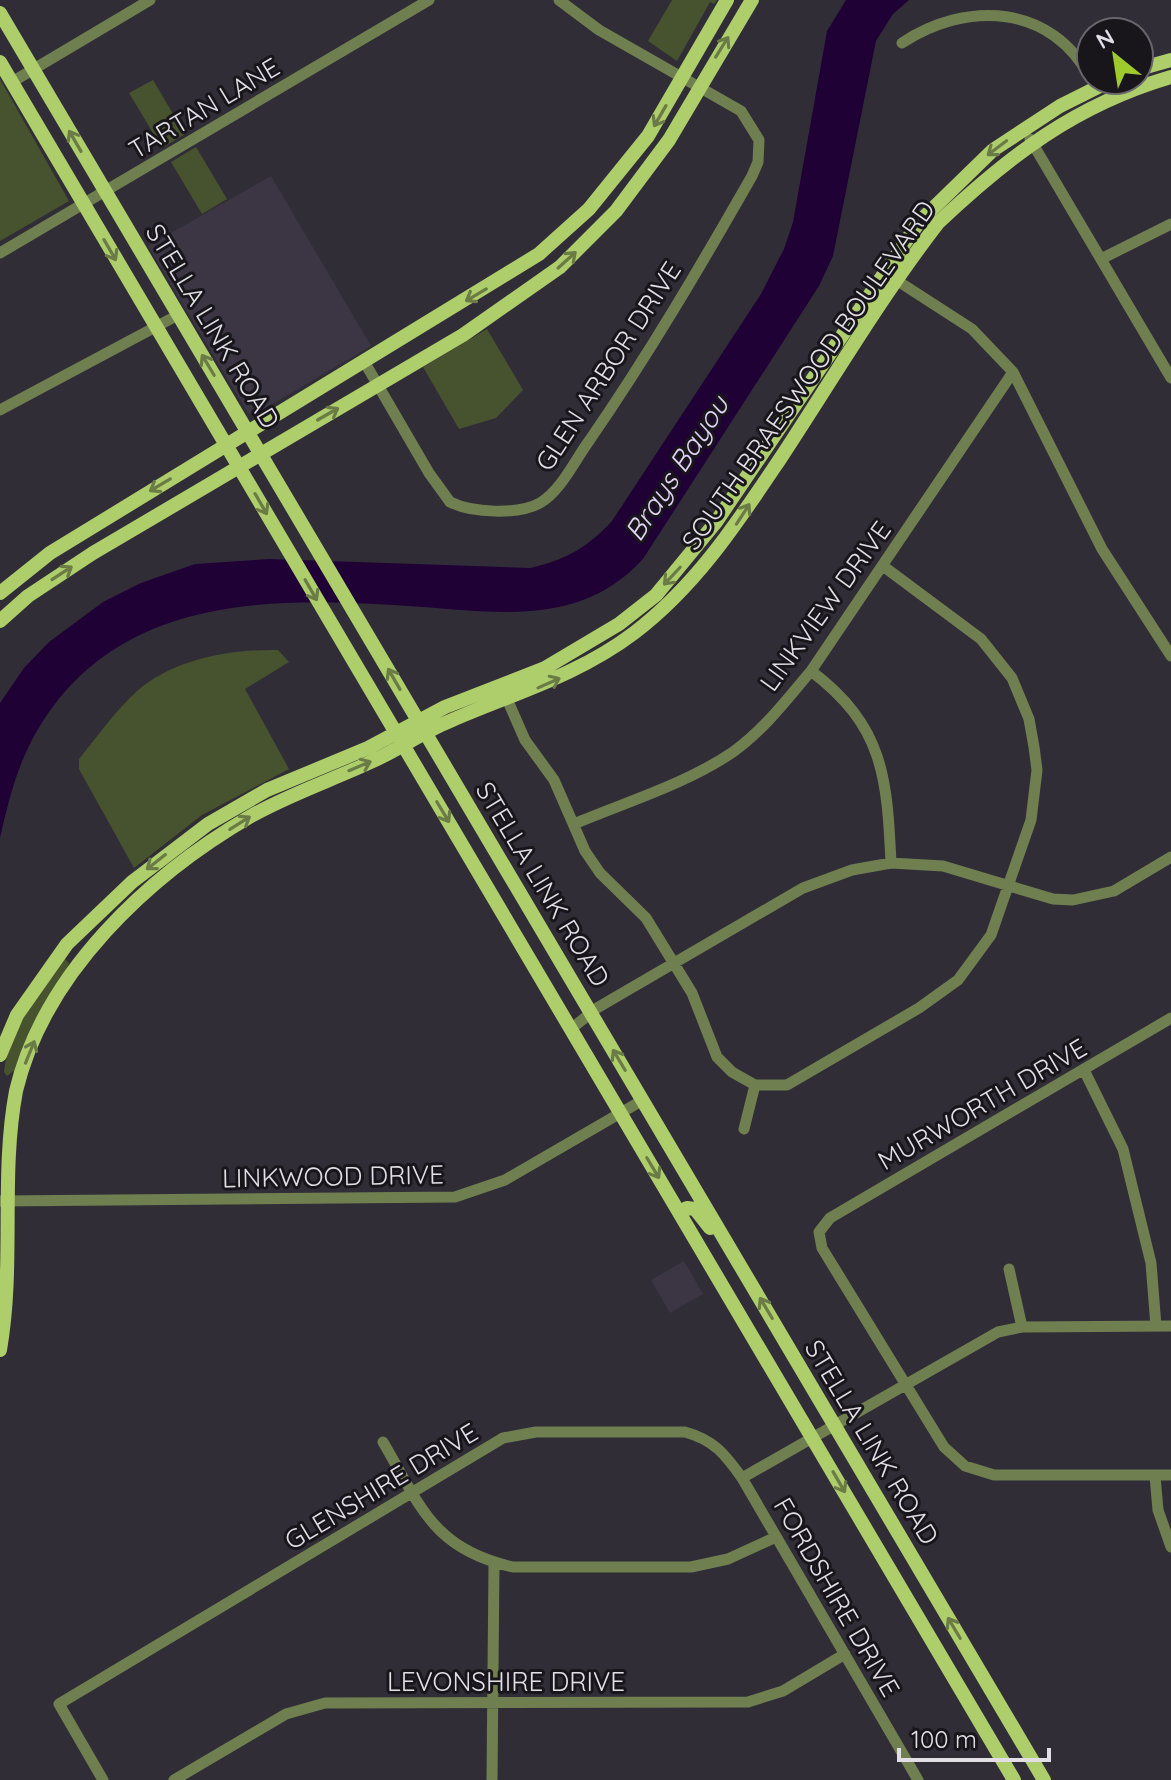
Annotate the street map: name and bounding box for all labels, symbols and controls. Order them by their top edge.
north arrow [1075,16,1155,96]
text: N [1091,23,1119,55]
one-way arrow [714,36,731,58]
street label: TARTAN LANE [123,50,285,166]
one-way arrow [652,104,668,127]
one-way arrow [67,130,83,153]
one-way arrow [987,139,1008,156]
street label: SOUTH BRAESWOOD BOULEVARD [674,194,942,556]
street label: STELLA LINK ROAD [139,218,287,434]
one-way arrow [103,238,119,261]
one-way arrow [557,251,577,269]
street label: GLEN ARBOR DRIVE [528,255,688,477]
one-way arrow [465,288,488,304]
one-way arrow [200,354,216,377]
water label: Brays Bayou [616,387,737,547]
one-way arrow [315,406,339,421]
one-way arrow [149,478,172,494]
one-way arrow [253,492,269,515]
one-way arrow [735,504,751,526]
street label: LINKVIEW DRIVE [752,515,898,697]
one-way arrow [50,565,72,581]
one-way arrow [664,566,682,586]
one-way arrow [303,578,319,601]
one-way arrow [386,668,402,691]
one-way arrow [537,674,561,689]
one-way arrow [347,758,372,773]
street label: STELLA LINK ROAD [469,776,617,992]
one-way arrow [435,800,451,823]
one-way arrow [228,815,251,831]
one-way arrow [146,853,167,871]
street label: MURWORTH DRIVE [872,1031,1092,1177]
one-way arrow [23,1040,38,1065]
one-way arrow [611,1049,626,1073]
one-way arrow [646,1156,662,1179]
street label: LINKWOOD DRIVE [222,1158,444,1194]
one-way arrow [757,1297,773,1320]
street label: STELLA LINK ROAD [798,1334,946,1550]
street label: GLENSHIRE DRIVE [278,1415,484,1557]
one-way arrow [831,1470,847,1493]
street label: FORDSHIRE DRIVE [767,1492,907,1702]
one-way arrow [946,1617,962,1640]
street label: LEVONSHIRE DRIVE [387,1665,625,1698]
scale bar [899,1712,1049,1762]
text: 100 m [911,1724,977,1754]

